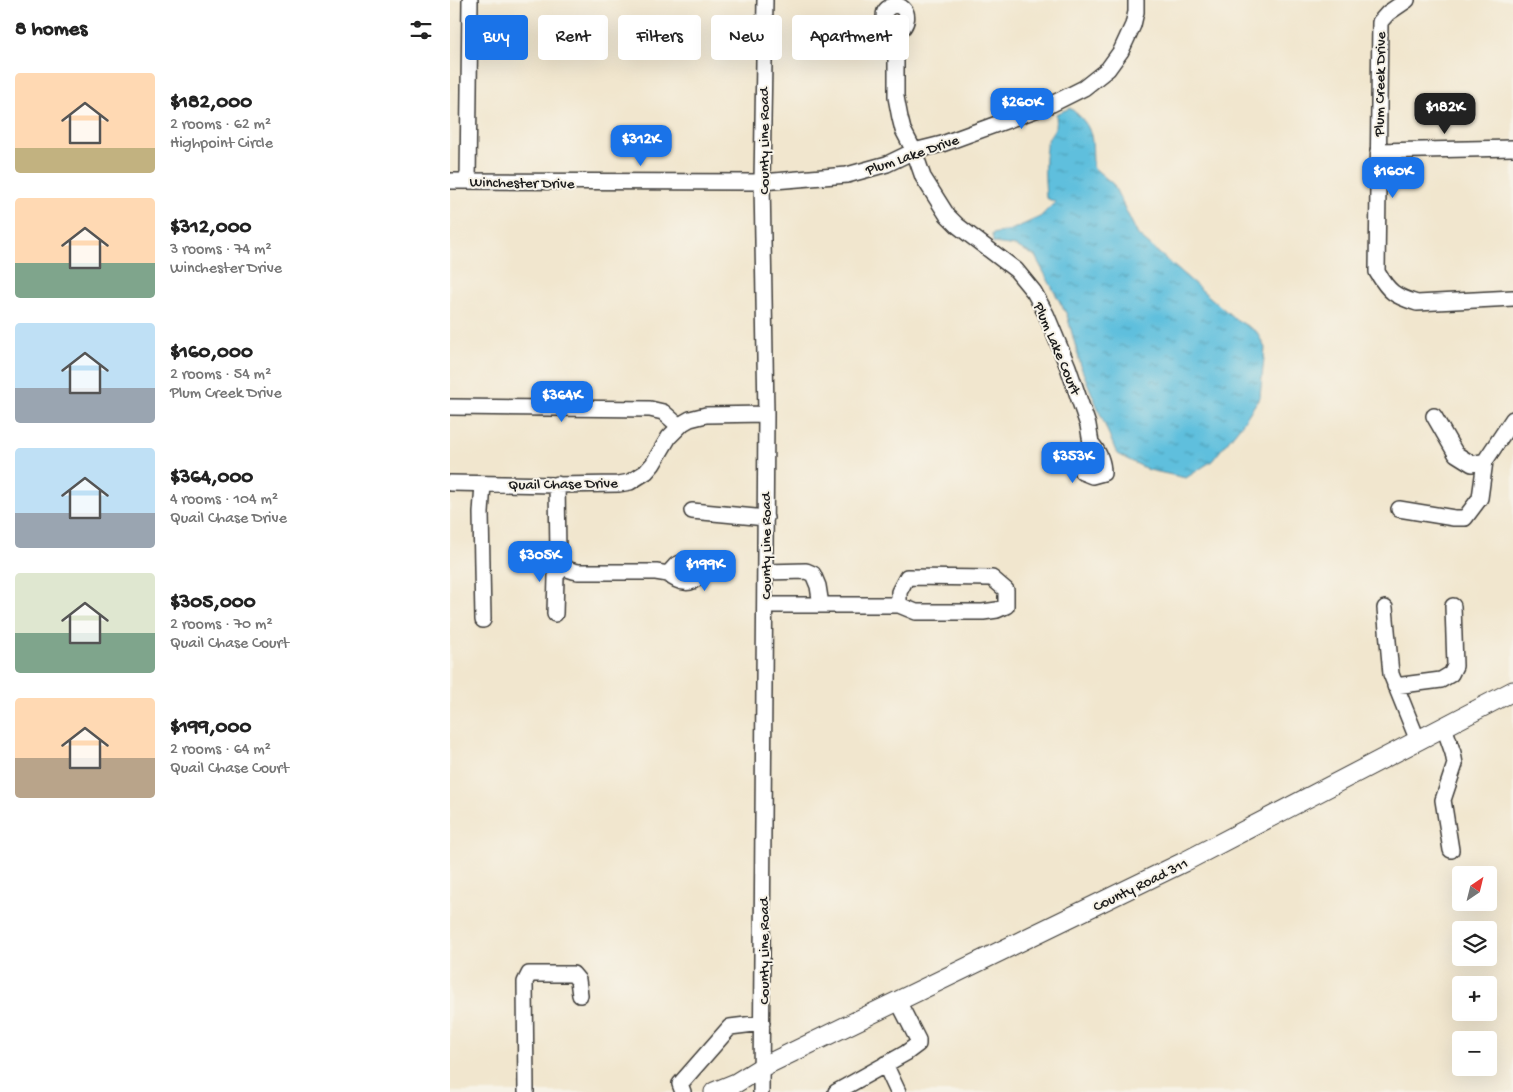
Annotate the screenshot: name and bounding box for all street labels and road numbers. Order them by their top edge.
street label: Plum Creek Drive [1371,31,1391,138]
street label: County Line Road [756,86,774,195]
street label: Plum Lake Drive [863,131,962,181]
street label: Winchester Drive [469,174,575,194]
street label: Plum Lake Court [1028,299,1085,400]
street label: Quail Chase Drive [508,475,618,495]
street label: County Line Road [758,491,776,600]
street label: County Road 311 [1090,855,1191,917]
street label: County Line Road [756,896,774,1005]

